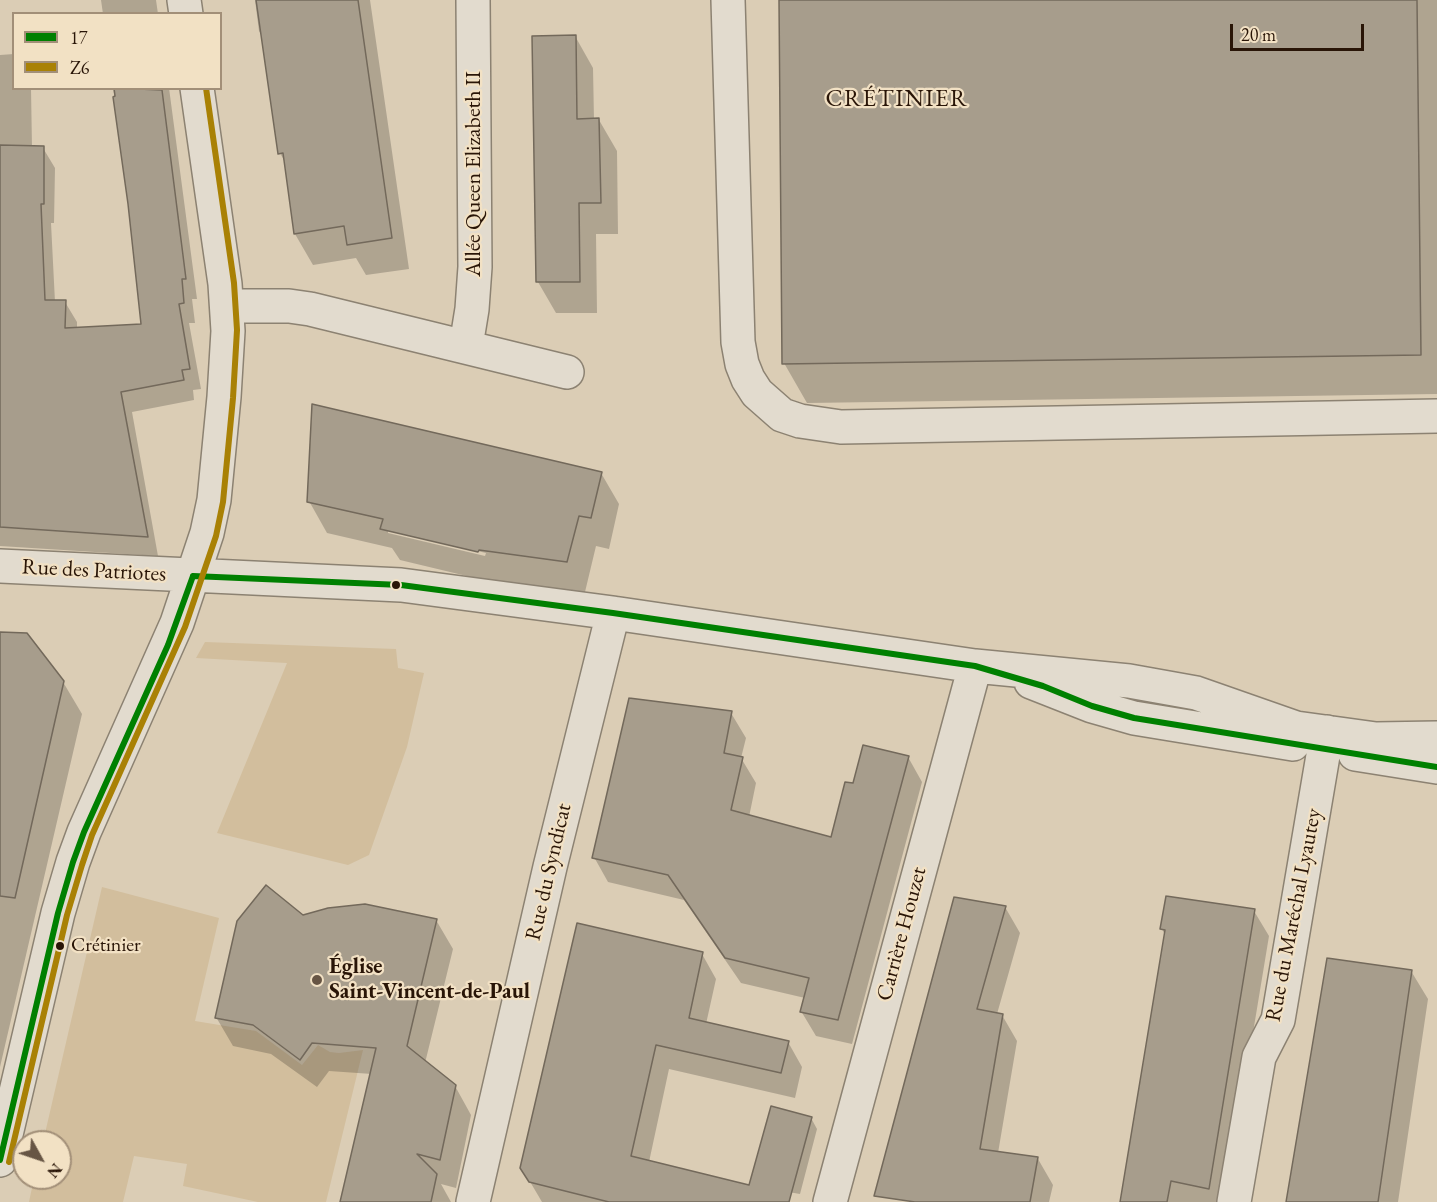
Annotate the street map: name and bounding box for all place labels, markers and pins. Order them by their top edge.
unlabelled marker [390,579,402,591]
place label: Crétinier [71,934,141,958]
marker: Crétinier [54,940,66,952]
place label: Église Saint-Vincent-de-Paul [329,954,530,1005]
marker: Église Saint-Vincent-de-Paul [310,973,324,987]

